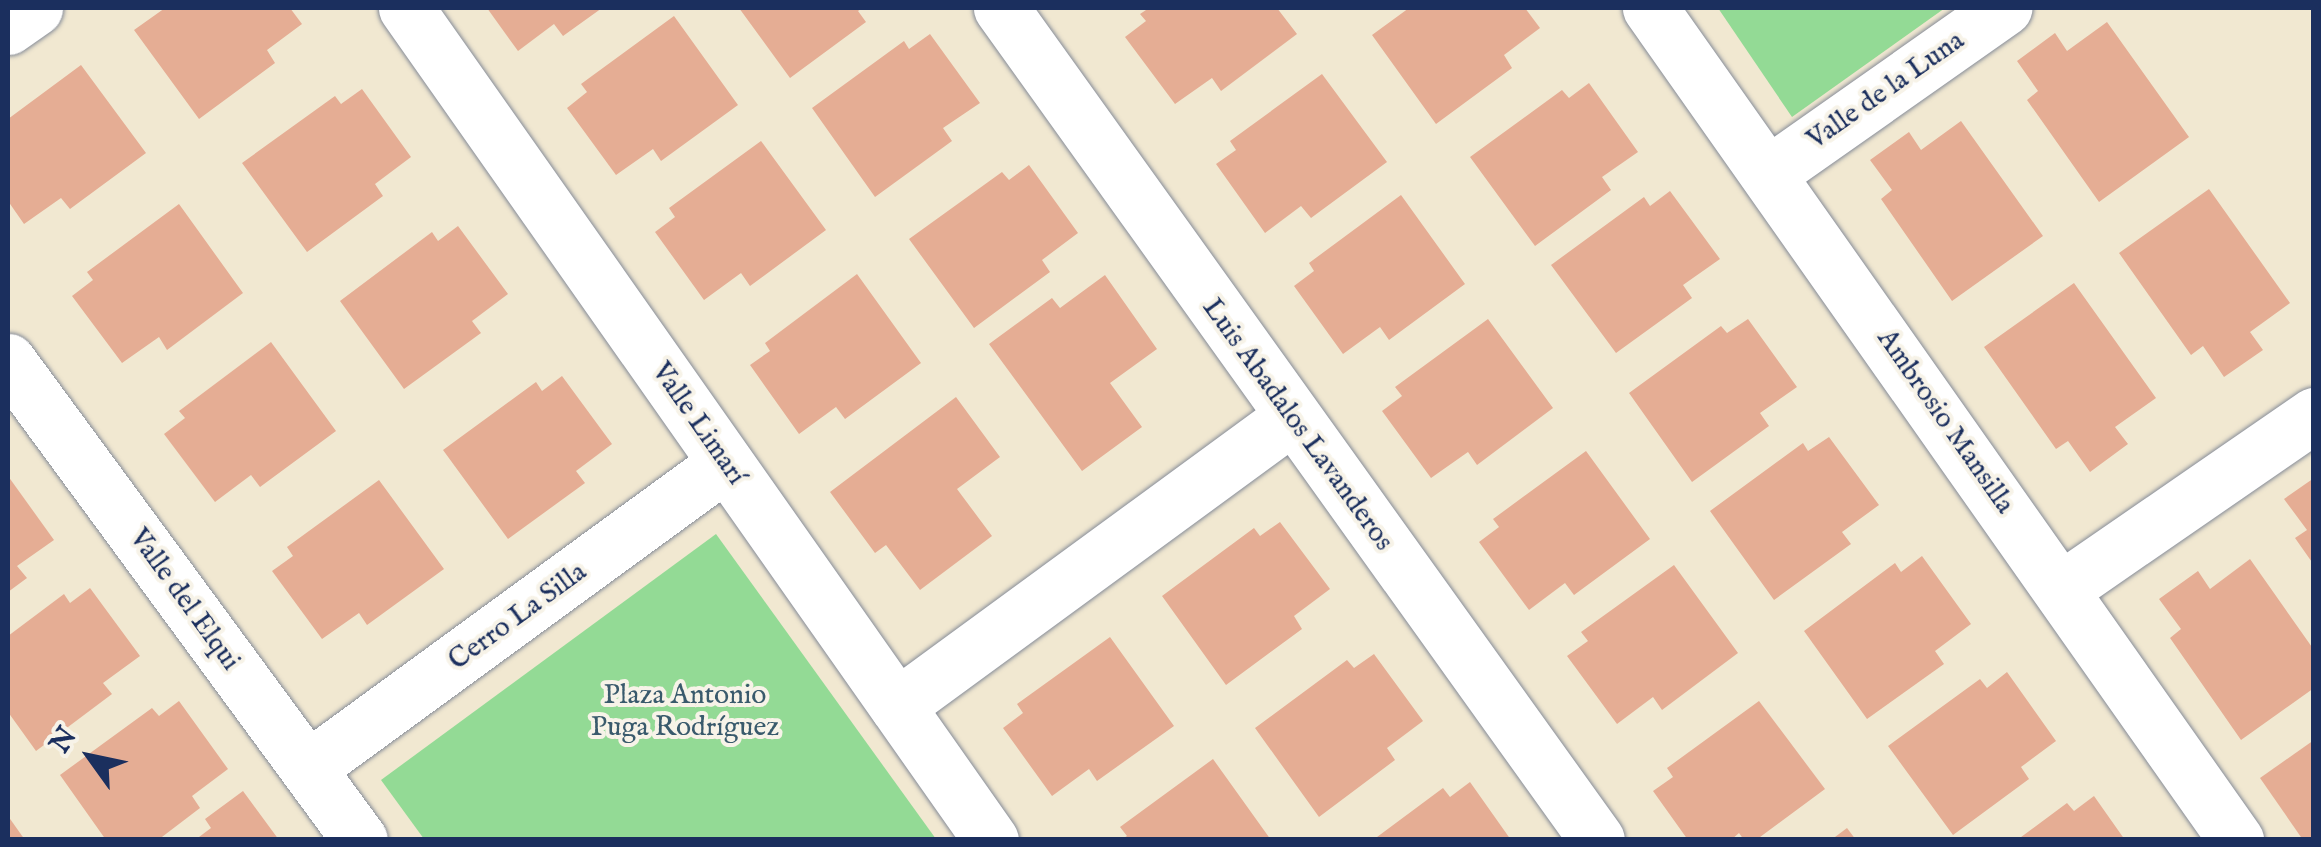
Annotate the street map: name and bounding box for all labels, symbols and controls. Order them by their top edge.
street label: Valle de la Luna [1801,24,1971,158]
street label: Luis Abadalos Lavanderos [1194,292,1400,558]
street label: Ambrosio Mansilla [1869,323,2021,521]
street label: Valle Limarí [644,356,752,492]
street label: Valle del Elqui [121,522,247,678]
street label: Cerro La Silla [443,556,593,678]
park label: Plaza Antonio Puga Rodríguez [591,679,779,745]
north arrow [40,707,140,807]
text: N [43,721,86,760]

